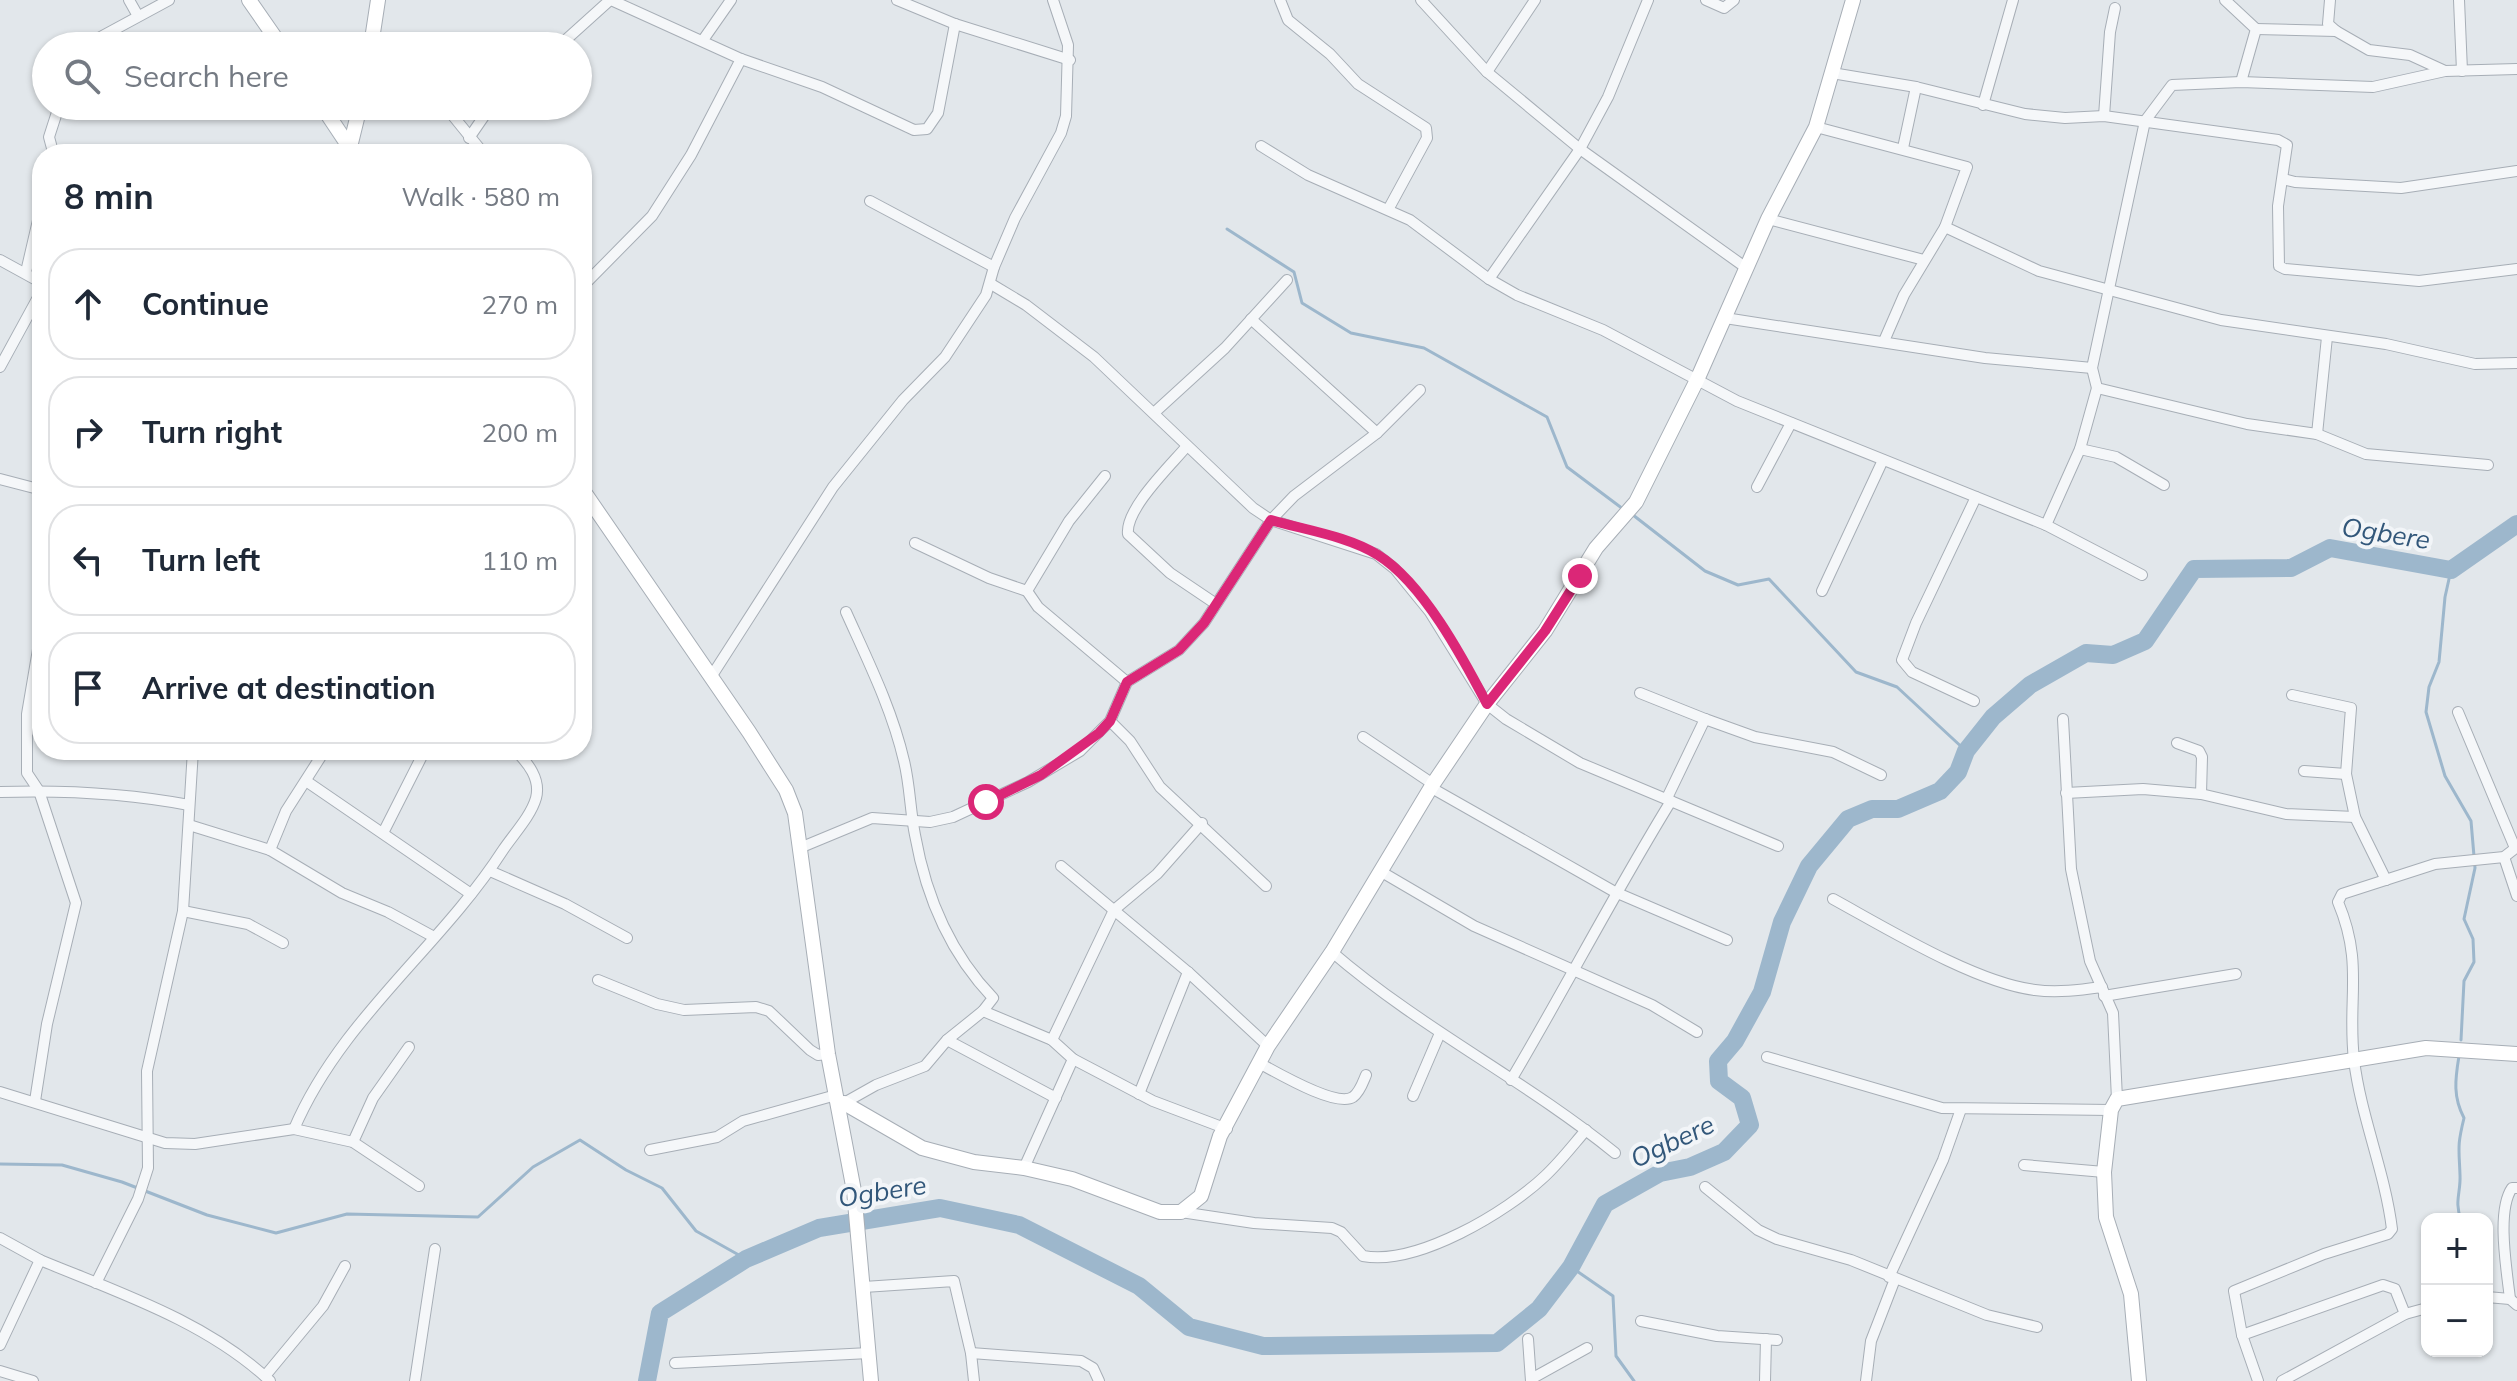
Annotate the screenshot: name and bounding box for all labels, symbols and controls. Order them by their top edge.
search box [32,32,592,120]
icon: search [60,54,104,98]
text: Search here [124,57,289,95]
text: 8 min [64,175,154,218]
text: Walk · 580 m [401,180,560,213]
icon: ahead [66,282,110,326]
text: Continue [142,285,269,323]
text: 270 m [482,288,558,321]
icon: right [66,410,110,454]
text: Turn right [142,413,282,451]
text: 200 m [482,416,558,449]
water label: Ogbere [2340,510,2432,556]
icon: left [66,538,110,582]
text: Turn left [142,541,260,579]
text: 110 m [482,544,558,577]
route end [1562,558,1598,594]
icon: arrive [66,666,110,710]
text: Arrive at destination [142,669,436,707]
route start [968,784,1004,820]
water label: Ogbere [1625,1107,1719,1175]
water label: Ogbere [836,1168,928,1214]
map controls [2421,1213,2493,1357]
button: + [2421,1213,2493,1285]
button: − [2421,1285,2493,1357]

